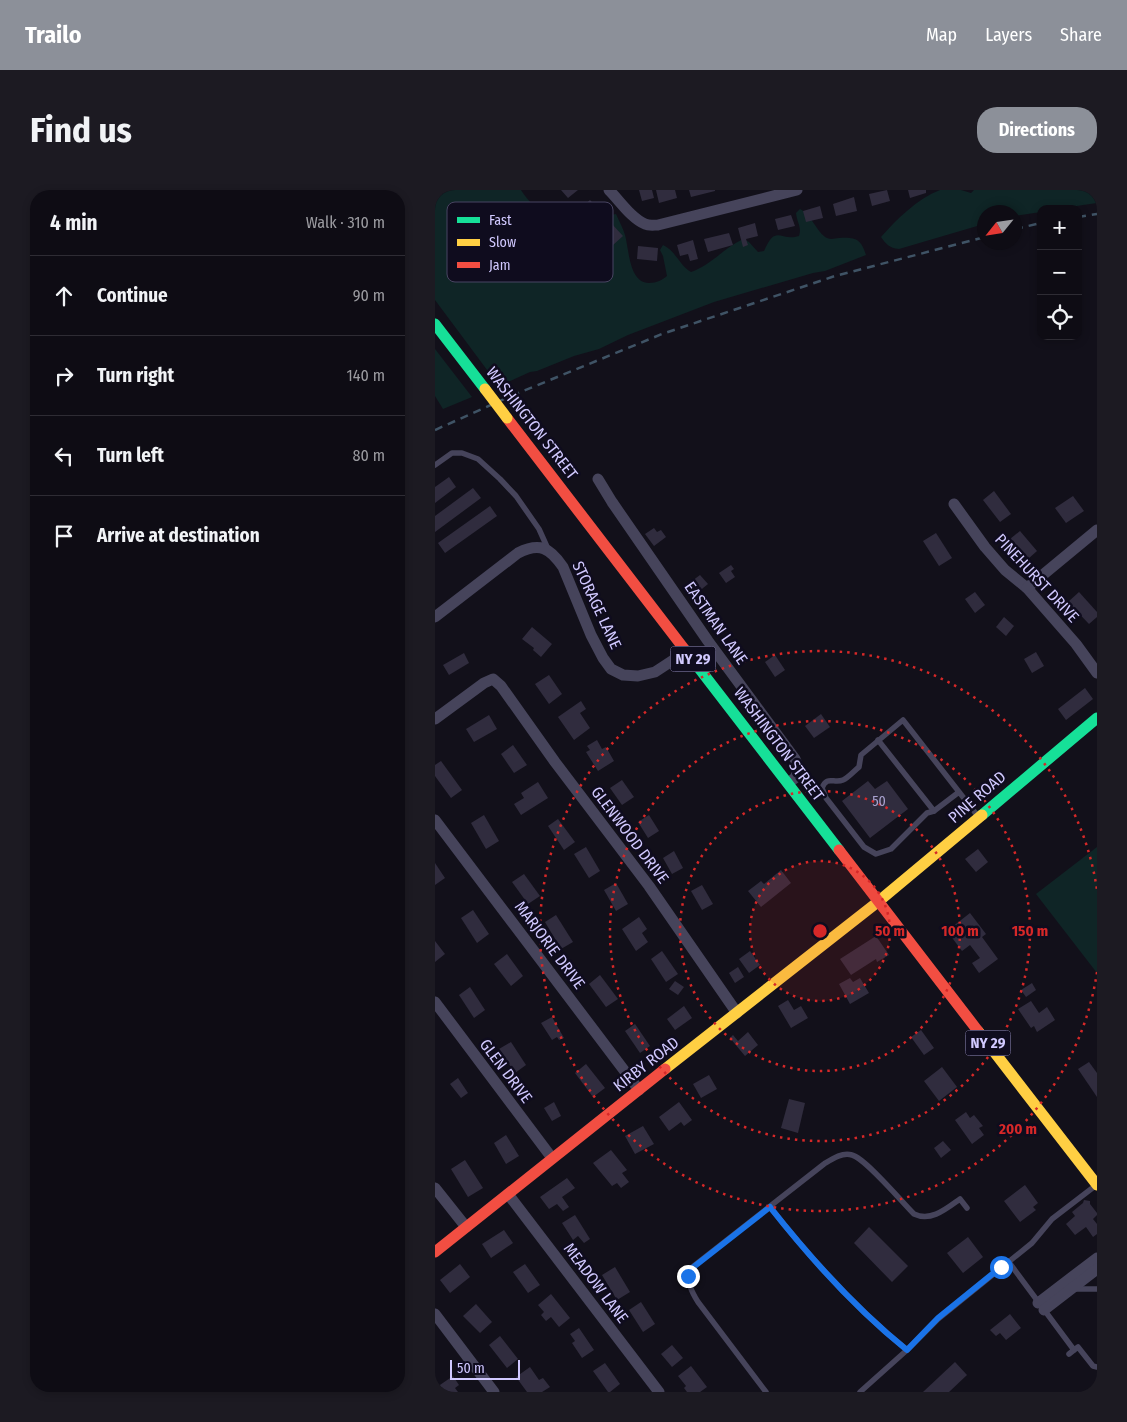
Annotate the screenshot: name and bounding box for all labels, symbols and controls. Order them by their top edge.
text: Trailo [25,21,82,49]
text: Map [926,24,957,46]
text: Layers [985,24,1032,46]
text: Share [1060,24,1102,46]
button: Directions [977,107,1097,153]
text: Find us [30,109,132,151]
legend [447,202,613,282]
north arrow [977,205,1022,250]
map controls [1037,205,1082,340]
button: + [1037,205,1082,250]
text: 4 min [50,210,98,236]
text: Fast [489,212,512,229]
text: Walk · 310 m [306,213,385,232]
text: Slow [489,234,516,251]
button: − [1037,250,1082,295]
text: Jam [489,257,510,274]
icon: ahead [50,282,78,310]
text: Continue [97,284,168,307]
text: 90 m [353,286,385,305]
button: locate [1037,295,1082,340]
icon: right [50,362,78,390]
street label: WASHINGTON STREET [482,363,582,483]
text: Turn right [97,364,174,387]
text: 140 m [347,366,385,385]
icon: left [50,442,78,470]
text: Turn left [97,444,164,467]
text: 80 m [353,446,385,465]
icon: arrive [50,522,78,550]
text: Arrive at destination [97,524,260,547]
street label: PINEHURST DRIVE [991,530,1083,626]
street label: STORAGE LANE [568,558,626,652]
street label: EASTMAN LANE [681,578,751,668]
road number: NY 29 [671,646,715,672]
street label: WASHINGTON STREET [730,683,828,805]
street label: PINE ROAD [944,767,1010,827]
street label: GLENWOOD DRIVE [587,783,673,887]
house number: 50 [872,793,886,810]
street label: MARJORIE DRIVE [511,897,589,993]
centre of rings [811,922,829,940]
text: 50 m [875,922,905,940]
text: 100 m [941,922,979,940]
text: 150 m [1012,922,1048,940]
road number: NY 29 [965,1030,1011,1056]
street label: KIRBY ROAD [610,1033,682,1095]
street label: GLEN DRIVE [476,1035,536,1107]
text: 200 m [998,1120,1037,1138]
street label: MEADOW LANE [560,1239,632,1327]
route start [990,1256,1013,1279]
route end [677,1265,700,1288]
scale bar [450,1357,520,1380]
text: 50 m [457,1360,485,1377]

